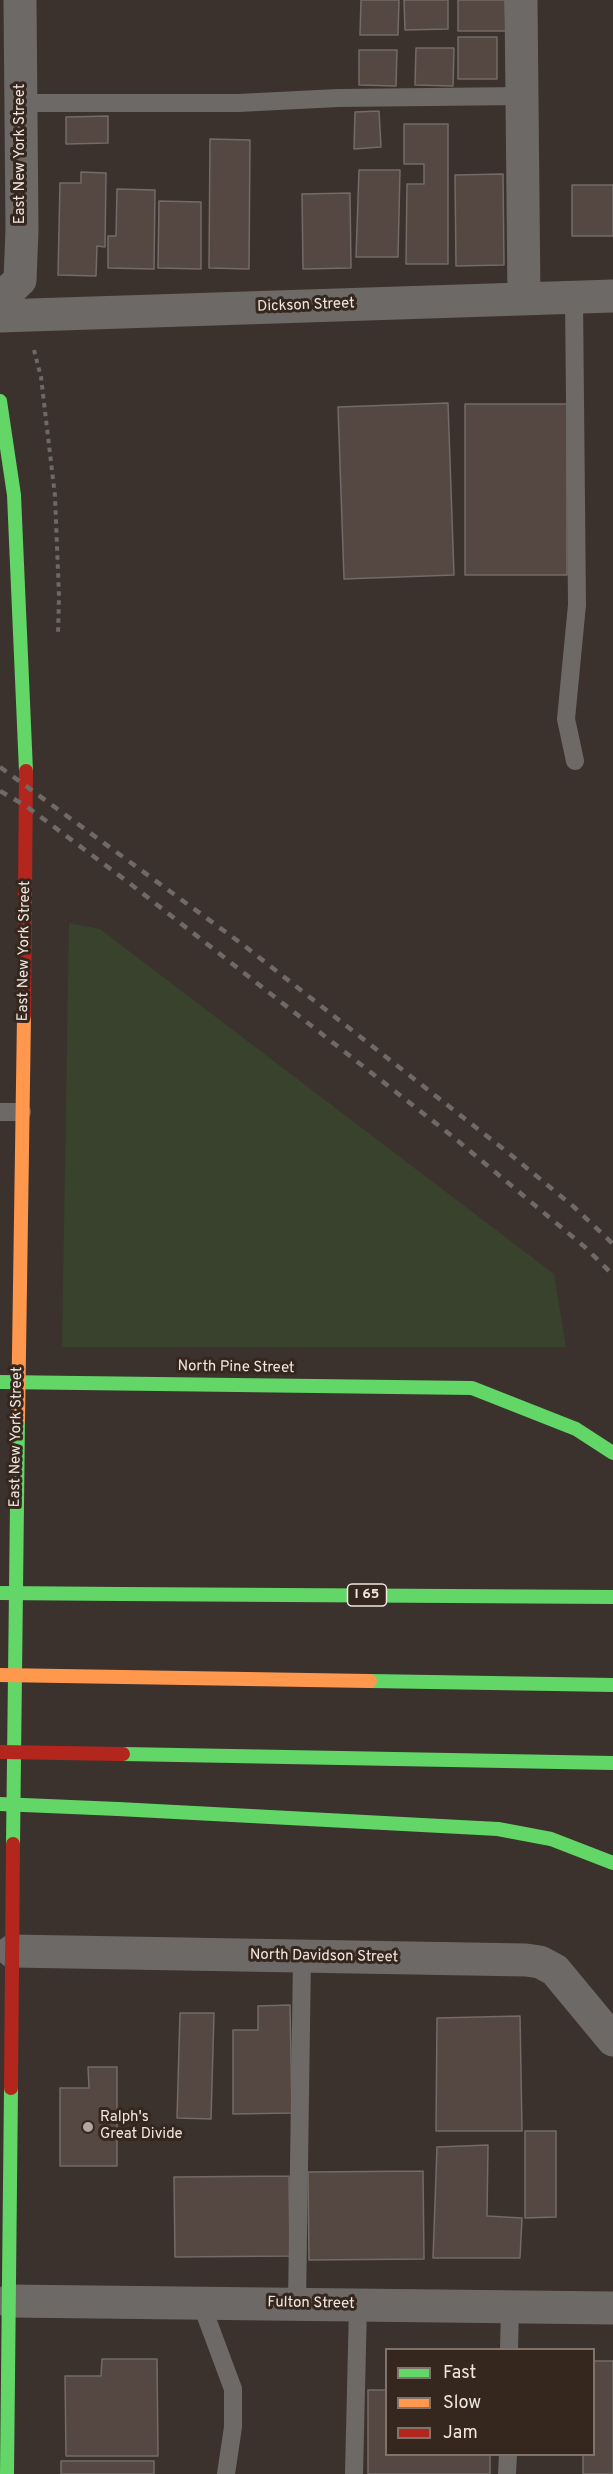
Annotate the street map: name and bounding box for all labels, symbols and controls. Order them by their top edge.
street label: East New York Street [12,84,30,224]
street label: Dickson Street [257,295,355,317]
street label: East New York Street [15,880,35,1022]
street label: North Pine Street [177,1358,295,1378]
street label: East New York Street [7,1366,27,1508]
road number: I 65 [348,1584,386,1606]
street label: North Davidson Street [250,1947,398,1967]
place label: Ralph's Great Divide [100,2109,183,2144]
marker: Ralph's Great Divide [81,2120,95,2134]
street label: Fulton Street [267,2294,355,2314]
legend [385,2348,595,2456]
text: Fast [443,2362,476,2385]
text: Slow [443,2392,481,2415]
text: Jam [443,2422,478,2445]

